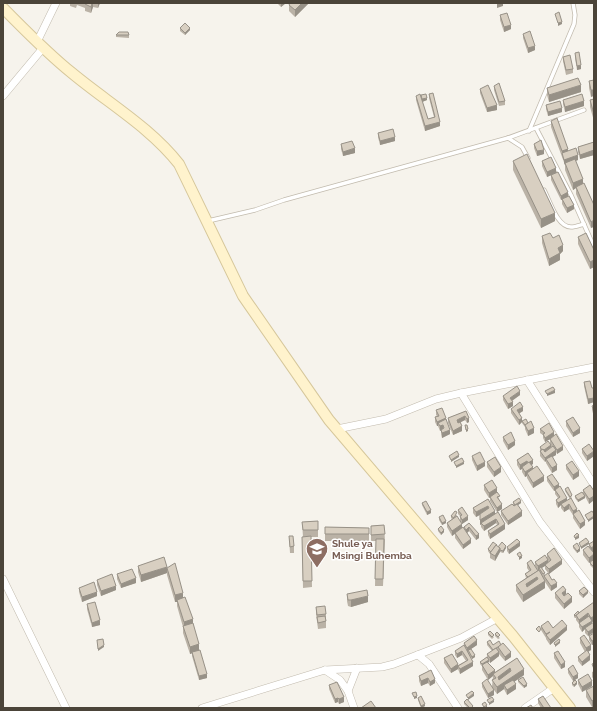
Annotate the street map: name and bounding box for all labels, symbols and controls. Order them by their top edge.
school or university icon: Shule ya Msingi Buhemba [304,536,330,569]
place label: Shule ya Msingi Buhemba [332,538,412,561]

